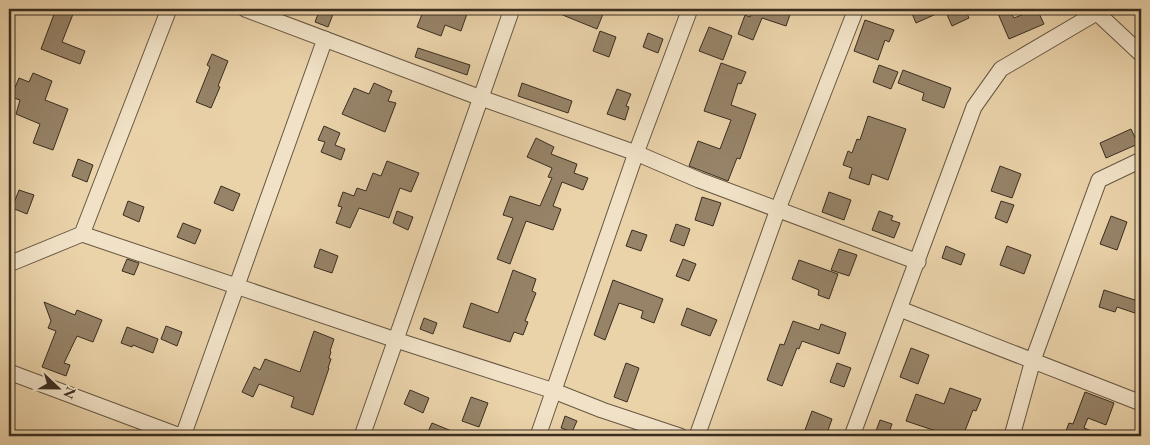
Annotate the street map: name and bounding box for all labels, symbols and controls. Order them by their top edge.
north arrow [32,362,82,412]
text: N [59,384,81,402]

